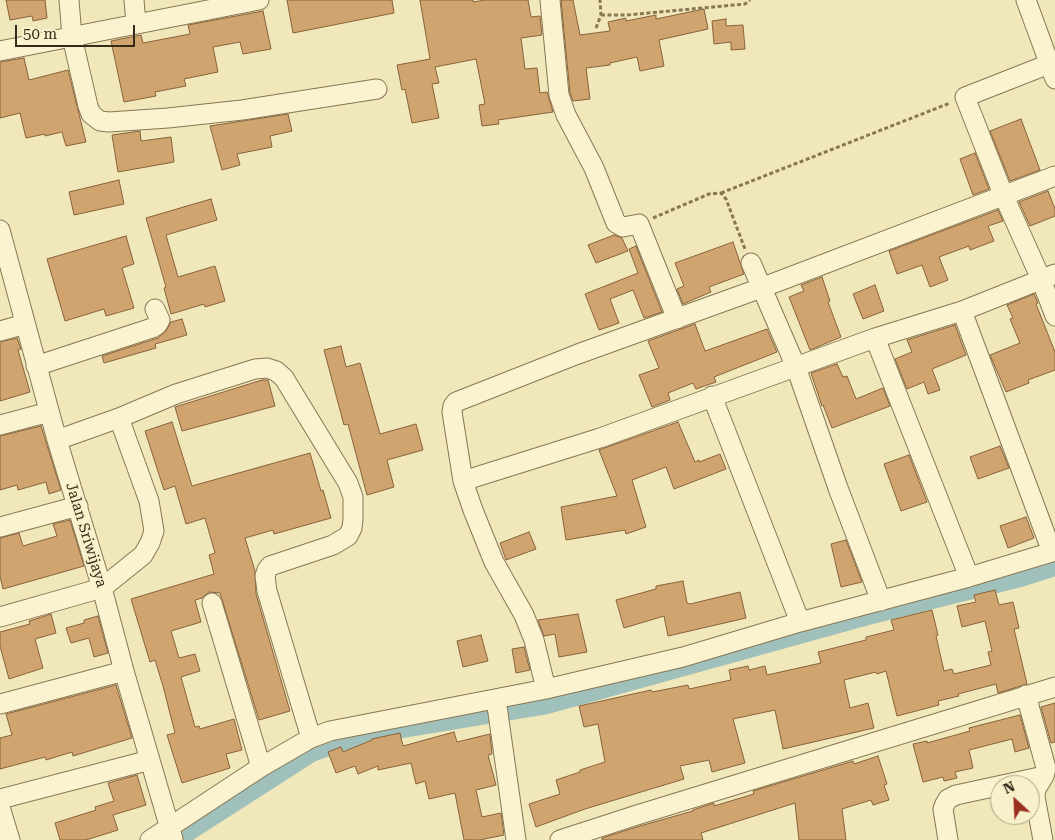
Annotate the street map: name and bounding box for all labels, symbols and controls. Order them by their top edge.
scale bar [18,15,138,47]
text: 50 m [23,25,57,43]
street label: Jalan Sriwijaya [61,480,111,590]
north arrow [990,775,1040,825]
text: N [1001,778,1017,797]

